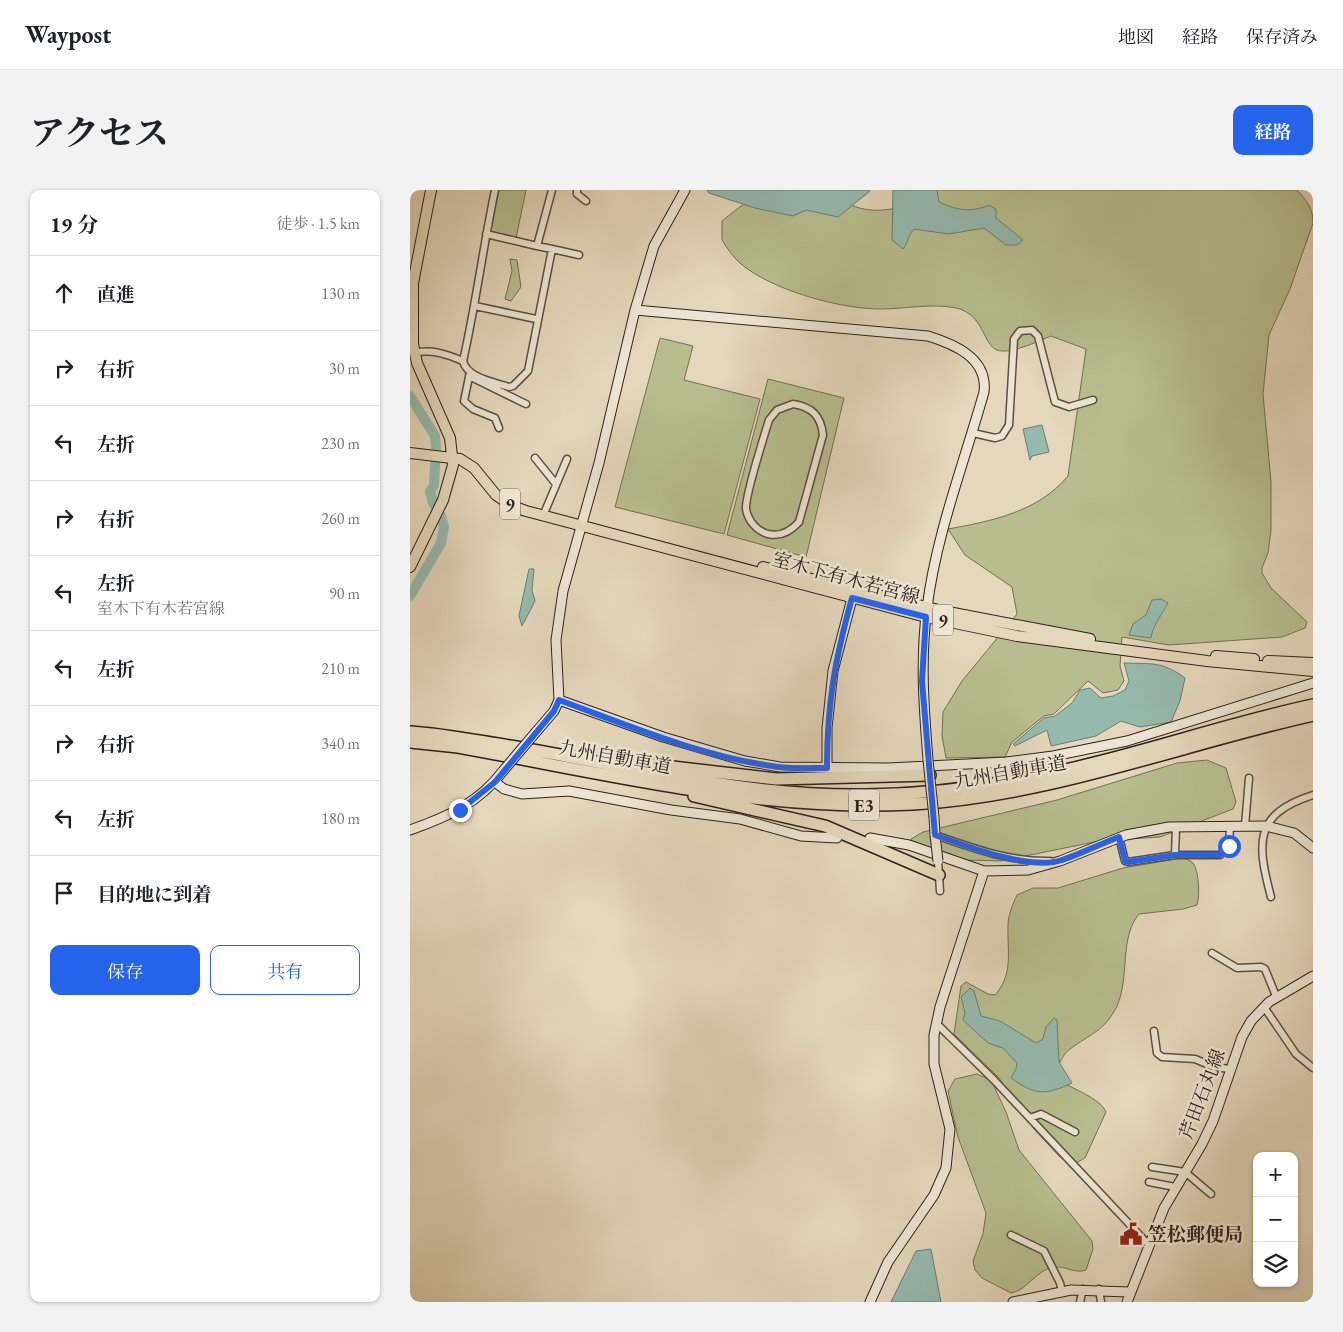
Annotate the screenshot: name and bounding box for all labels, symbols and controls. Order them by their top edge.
text: Waypost [25,19,111,50]
text: 地図 [1118,25,1154,48]
text: 経路 [1182,25,1218,48]
text: 保存済み [1246,25,1318,48]
button: 経路 [1233,105,1313,155]
text: アクセス [30,110,169,155]
text: 19 分 [50,211,98,238]
text: 徒歩 · 1.5 km [276,213,360,234]
icon: ahead [50,279,78,307]
text: 直進 [97,282,135,307]
text: 130 m [321,283,360,304]
icon: right [50,354,78,382]
text: 右折 [97,357,135,382]
text: 30 m [329,358,360,379]
icon: left [50,429,78,457]
text: 左折 [97,432,135,457]
text: 230 m [321,433,360,454]
road number: 9 [500,488,520,519]
icon: right [50,504,78,532]
text: 右折 [97,507,135,532]
text: 260 m [321,508,360,529]
street label: 室木下有木若宮線 [769,546,923,610]
text: 左折 [97,571,135,596]
icon: left [50,579,78,607]
text: 90 m [329,583,360,604]
text: 室木下有木若宮線 [97,598,225,619]
road number: 9 [933,604,953,636]
icon: left [50,654,78,682]
text: 左折 [97,657,135,682]
text: 210 m [321,658,360,679]
icon: right [50,729,78,757]
text: 右折 [97,732,135,757]
text: 340 m [321,733,360,754]
street label: 九州自動車道 [557,735,673,779]
street label: 九州自動車道 [952,750,1068,794]
road number: E3 [849,790,879,820]
route end [449,799,472,822]
icon: left [50,804,78,832]
text: 左折 [97,807,135,832]
text: 180 m [321,808,360,829]
route start [1218,835,1241,858]
icon: arrive [50,879,78,907]
text: 目的地に到着 [97,882,211,907]
button: 保存 [50,945,200,995]
button: 共有 [210,945,360,995]
street label: 芹田石丸線 [1173,1045,1231,1143]
map controls [1253,1152,1298,1287]
button: + [1253,1152,1298,1197]
button: − [1253,1197,1298,1242]
public building icon: 笠松郵便局 [1118,1221,1144,1247]
place label: 笠松郵便局 [1148,1222,1243,1247]
button: layers [1253,1242,1298,1287]

